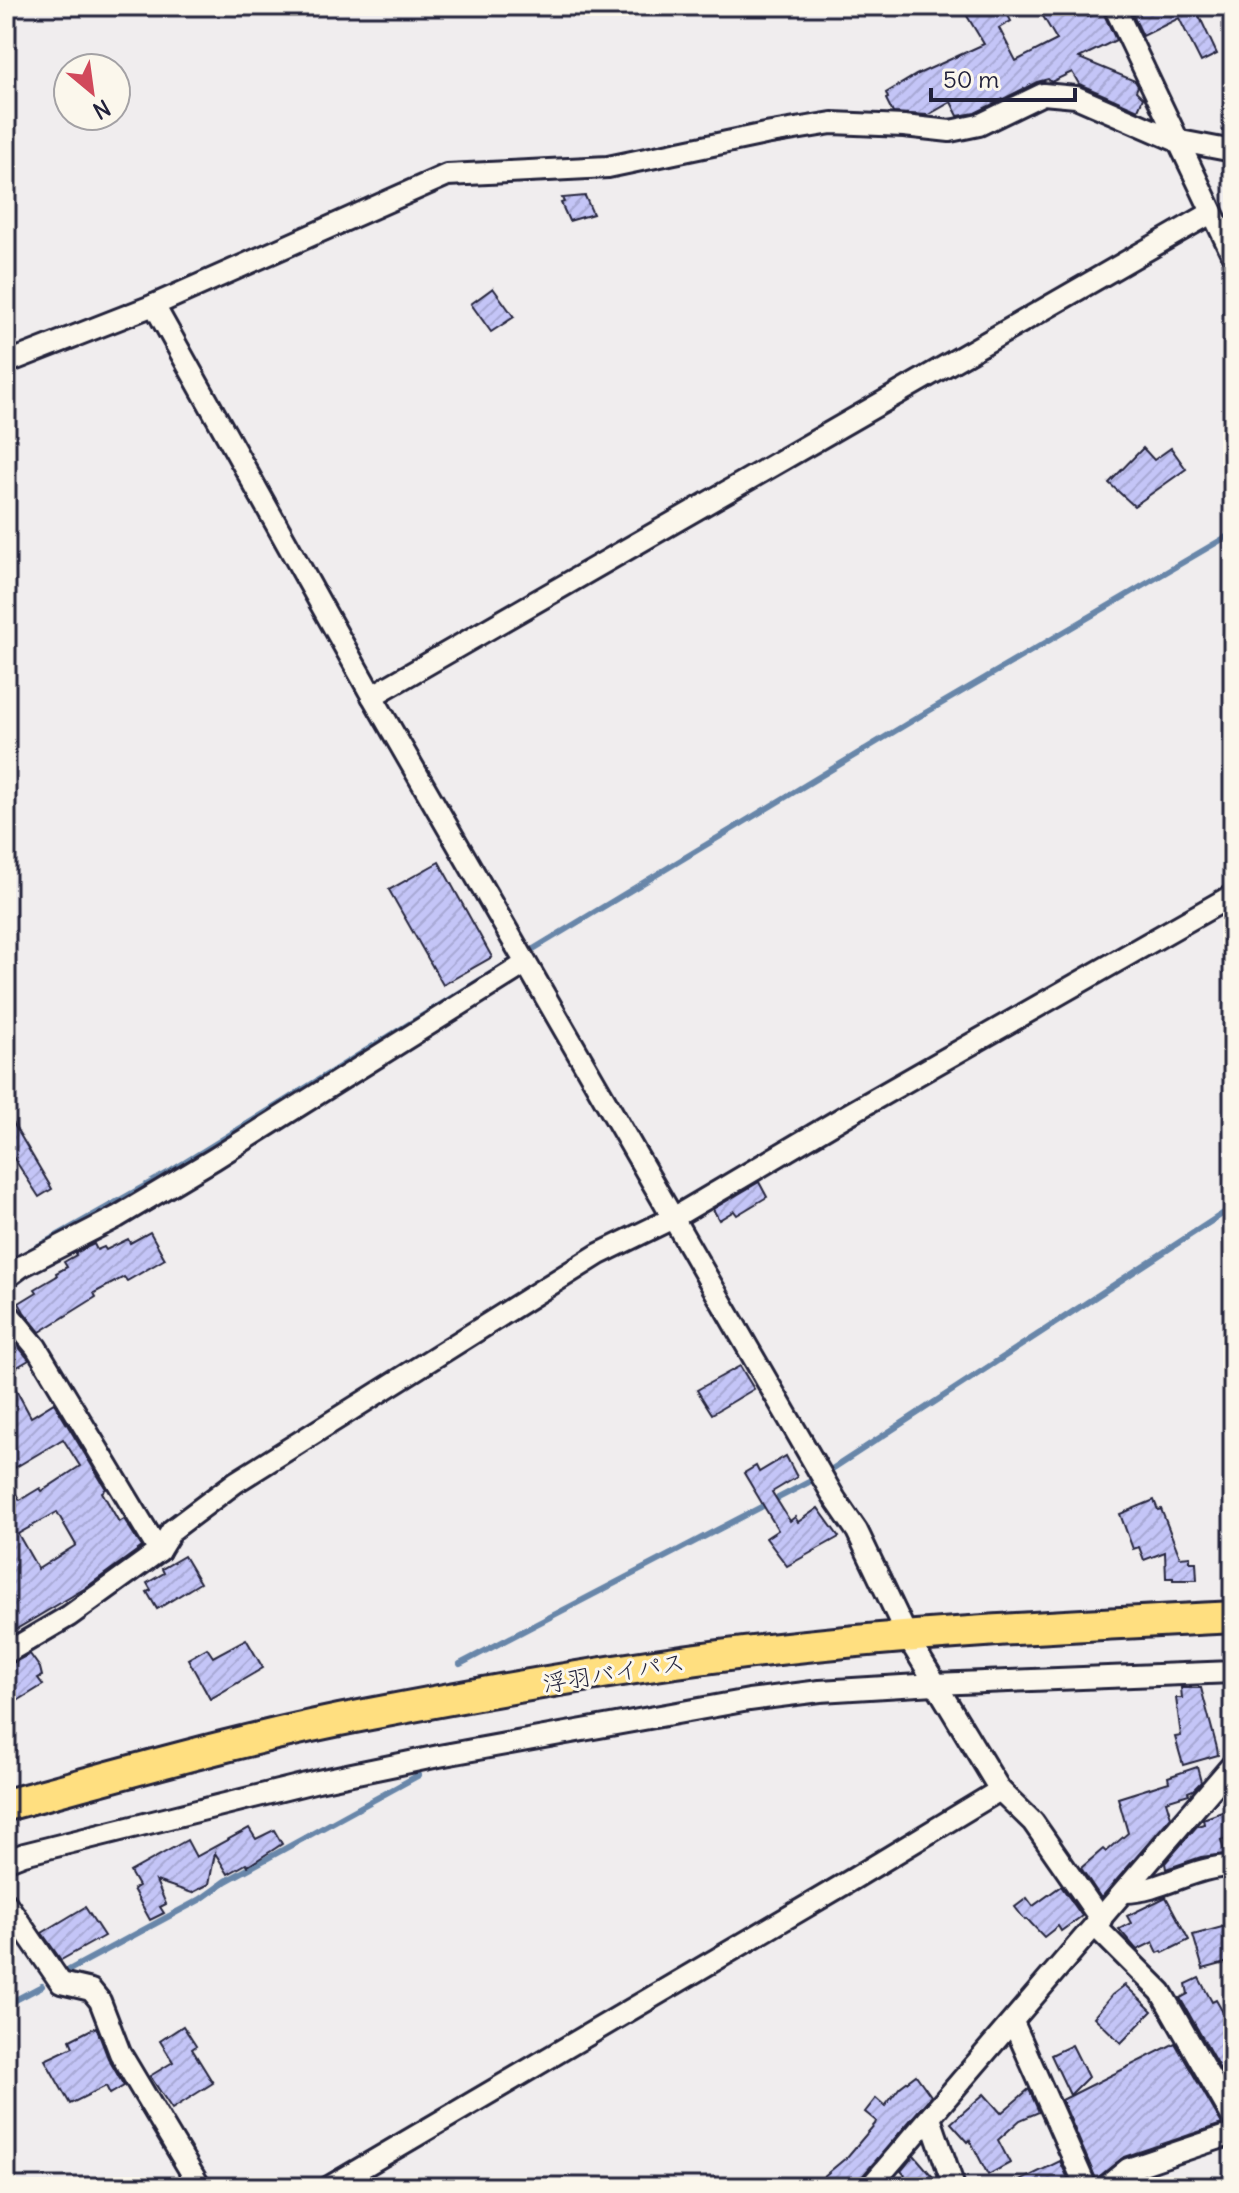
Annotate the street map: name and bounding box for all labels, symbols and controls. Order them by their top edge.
north arrow [52,52,132,132]
scale bar [931,52,1075,102]
text: 50 m [943,64,999,94]
text: N [88,94,115,125]
street label: 浮羽バイパス [541,1646,687,1698]

